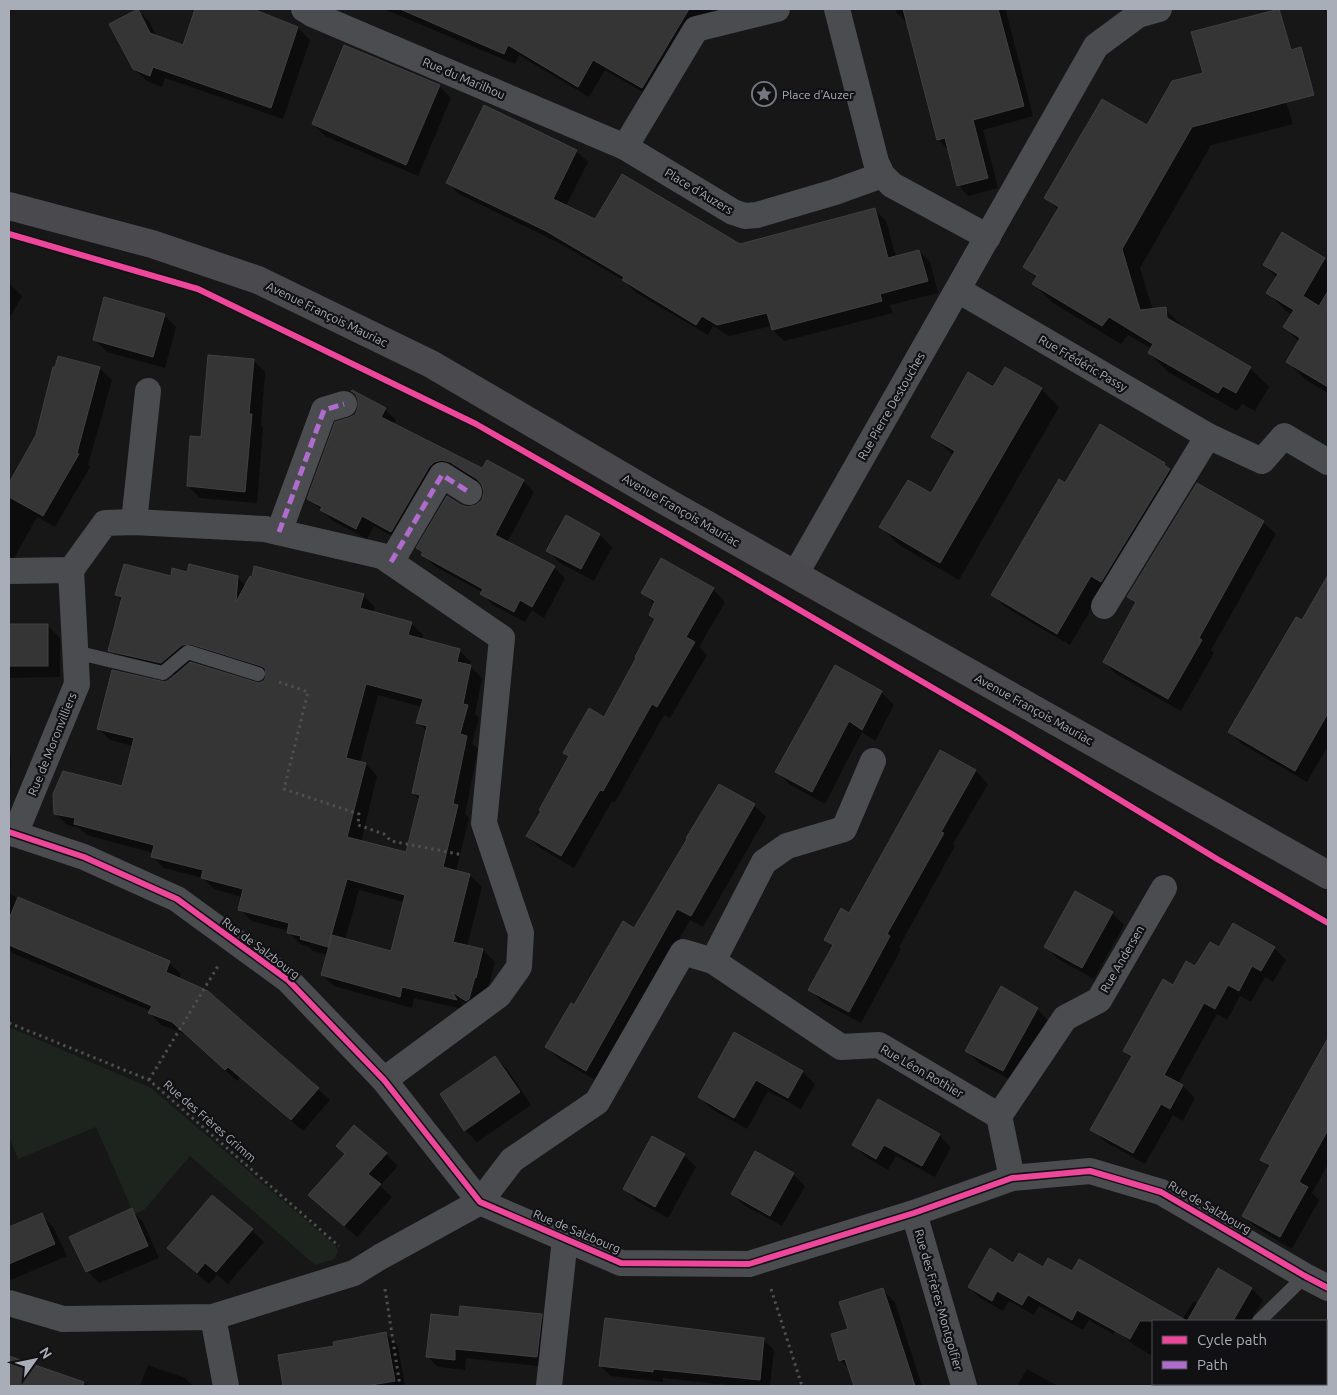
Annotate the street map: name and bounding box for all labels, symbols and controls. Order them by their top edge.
street label: Rue du Marilhou [421,55,507,101]
place icon: Place d'Auzer [751,81,777,107]
place label: Place d'Auzer [782,88,854,101]
street label: Place d'Auzers [663,166,735,216]
street label: Avenue François Mauriac [264,279,390,349]
street label: Rue Frédéric Passy [1037,332,1130,394]
street label: Rue Pierre Destouches [855,350,927,462]
street label: Avenue François Mauriac [620,471,742,549]
street label: Avenue François Mauriac [973,671,1096,747]
street label: Rue de Moronvilliers [25,690,79,798]
street label: Rue de Salzbourg [220,915,302,981]
street label: Rue Andersen [1098,923,1146,995]
street label: Rue Léon Rothier [878,1042,966,1100]
street label: Rue des Frères Grimm [161,1077,259,1165]
street label: Rue de Salzbourg [1166,1178,1254,1236]
street label: Rue de Salzbourg [531,1207,623,1255]
street label: Rue des Frères Montgolfier [913,1228,966,1373]
legend [1152,1320,1327,1385]
text: Cycle path [1197,1331,1267,1348]
north arrow [10,1335,60,1385]
text: N [36,1344,55,1362]
text: Path [1197,1356,1228,1373]

